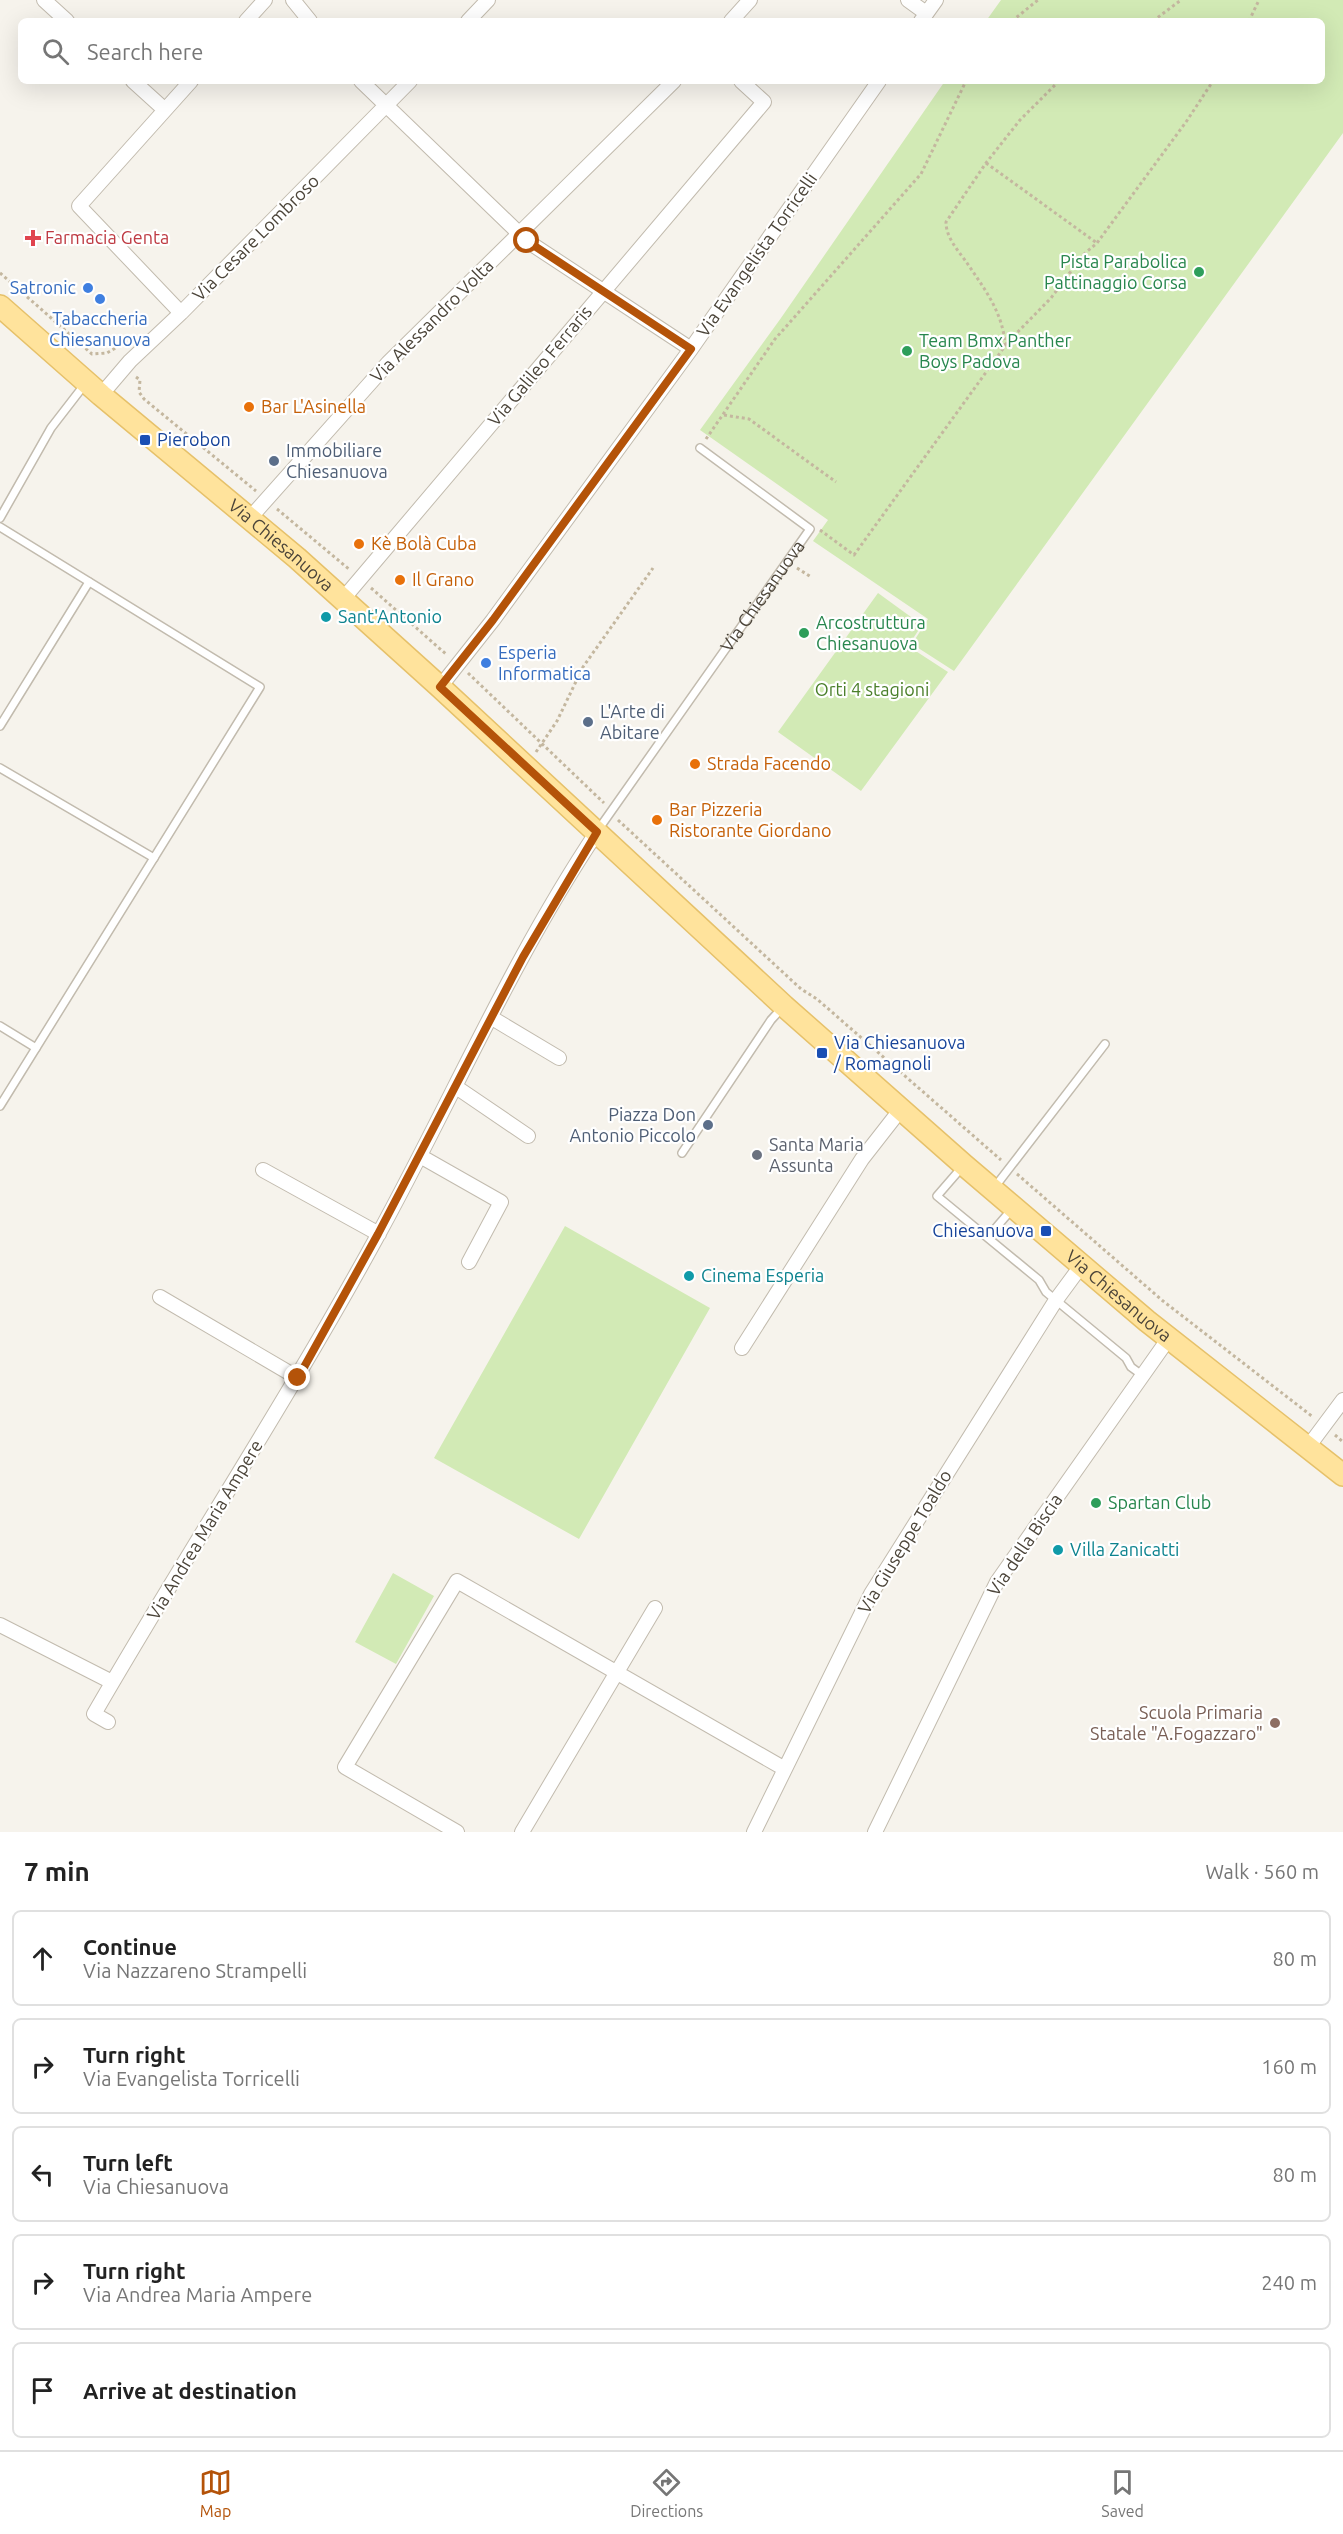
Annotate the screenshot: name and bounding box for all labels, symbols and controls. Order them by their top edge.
search box [18,18,1325,84]
icon: search [39,35,72,68]
text: Search here [87,39,203,64]
street label: Via Evangelista Torricelli [692,169,820,340]
street label: Via Cesare Lombroso [188,170,322,304]
place label: Farmacia Genta [45,227,169,247]
route start [513,227,539,253]
marker: Farmacia Genta [26,231,40,245]
place label: Pista Parabolica Pattinaggio Corsa [1044,251,1187,292]
street label: Via Alessandro Volta [366,255,497,386]
marker: Pista Parabolica Pattinaggio Corsa [1192,265,1206,279]
place label: Satronic [10,277,76,297]
marker: Satronic [81,281,95,295]
marker: Tabaccheria Chiesanuova [93,292,107,306]
street label: Via Galileo Ferraris [483,301,595,429]
place label: Tabaccheria Chiesanuova [49,308,151,349]
place label: Team Bmx Panther Boys Padova [919,330,1072,371]
marker: Team Bmx Panther Boys Padova [900,344,914,358]
place label: Bar L'Asinella [261,396,366,416]
marker: Bar L'Asinella [242,400,256,414]
place label: Pierobon [157,429,231,449]
marker: Pierobon [138,433,152,447]
place label: Immobiliare Chiesanuova [286,440,388,481]
marker: Immobiliare Chiesanuova [267,454,281,468]
street label: Via Chiesanuova [225,494,338,595]
place label: Kè Bolà Cuba [371,533,477,553]
street label: Via Chiesanuova [716,536,808,655]
marker: Kè Bolà Cuba [352,537,366,551]
place label: Il Grano [412,569,474,589]
marker: Il Grano [393,573,407,587]
place label: Sant'Antonio [338,606,442,626]
marker: Sant'Antonio [319,610,333,624]
place label: Arcostruttura Chiesanuova [816,612,926,653]
marker: Arcostruttura Chiesanuova [797,626,811,640]
place label: Esperia Informatica [498,642,591,683]
marker: Esperia Informatica [479,656,493,670]
park label: Orti 4 stagioni [815,679,929,699]
place label: L'Arte di Abitare [600,701,665,742]
marker: L'Arte di Abitare [581,715,595,729]
place label: Strada Facendo [707,753,831,773]
marker: Strada Facendo [688,757,702,771]
place label: Bar Pizzeria Ristorante Giordano [669,799,832,840]
marker: Bar Pizzeria Ristorante Giordano [650,813,664,827]
place label: Via Chiesanuova / Romagnoli [833,1032,966,1073]
marker: Via Chiesanuova / Romagnoli [815,1046,829,1060]
place label: Piazza Don Antonio Piccolo [570,1104,696,1145]
marker: Piazza Don Antonio Piccolo [701,1118,715,1132]
place label: Santa Maria Assunta [769,1134,864,1175]
marker: Santa Maria Assunta [750,1148,764,1162]
place label: Chiesanuova [932,1220,1034,1240]
marker: Chiesanuova [1039,1224,1053,1238]
street label: Via Chiesanuova [1062,1245,1176,1345]
place label: Cinema Esperia [701,1265,824,1285]
marker: Cinema Esperia [682,1269,696,1283]
route end [284,1364,310,1390]
street label: Via Andrea Maria Ampere [142,1436,266,1623]
street label: Via Giuseppe Toaldo [853,1466,955,1617]
street label: Via della Biscia [983,1490,1066,1599]
place label: Spartan Club [1108,1492,1211,1512]
marker: Spartan Club [1089,1496,1103,1510]
place label: Villa Zanicatti [1070,1539,1179,1559]
marker: Villa Zanicatti [1051,1543,1065,1557]
place label: Scuola Primaria Statale "A.Fogazzaro" [1090,1702,1263,1743]
marker: Scuola Primaria Statale "A.Fogazzaro" [1268,1716,1282,1730]
text: 7 min [24,1857,90,1886]
text: Walk · 560 m [1206,1860,1319,1883]
text: Continue [83,1934,177,1959]
icon: ahead [26,1942,59,1975]
text: 80 m [1273,1947,1317,1970]
text: Via Nazzareno Strampelli [83,1959,307,1982]
text: Turn right [83,2042,185,2067]
icon: right [26,2050,59,2083]
text: 160 m [1261,2055,1317,2078]
text: Via Evangelista Torricelli [83,2067,300,2090]
text: Turn left [83,2150,173,2175]
icon: left [26,2158,59,2191]
text: 80 m [1273,2163,1317,2186]
text: Via Chiesanuova [83,2175,229,2198]
text: Turn right [83,2258,185,2283]
icon: right [26,2266,59,2299]
text: 240 m [1261,2271,1317,2294]
text: Via Andrea Maria Ampere [83,2283,312,2306]
icon: arrive [26,2374,59,2407]
text: Arrive at destination [83,2378,297,2403]
tab: Map [199,2466,232,2520]
tab: Directions [630,2466,703,2520]
tab: Saved [1101,2466,1144,2520]

